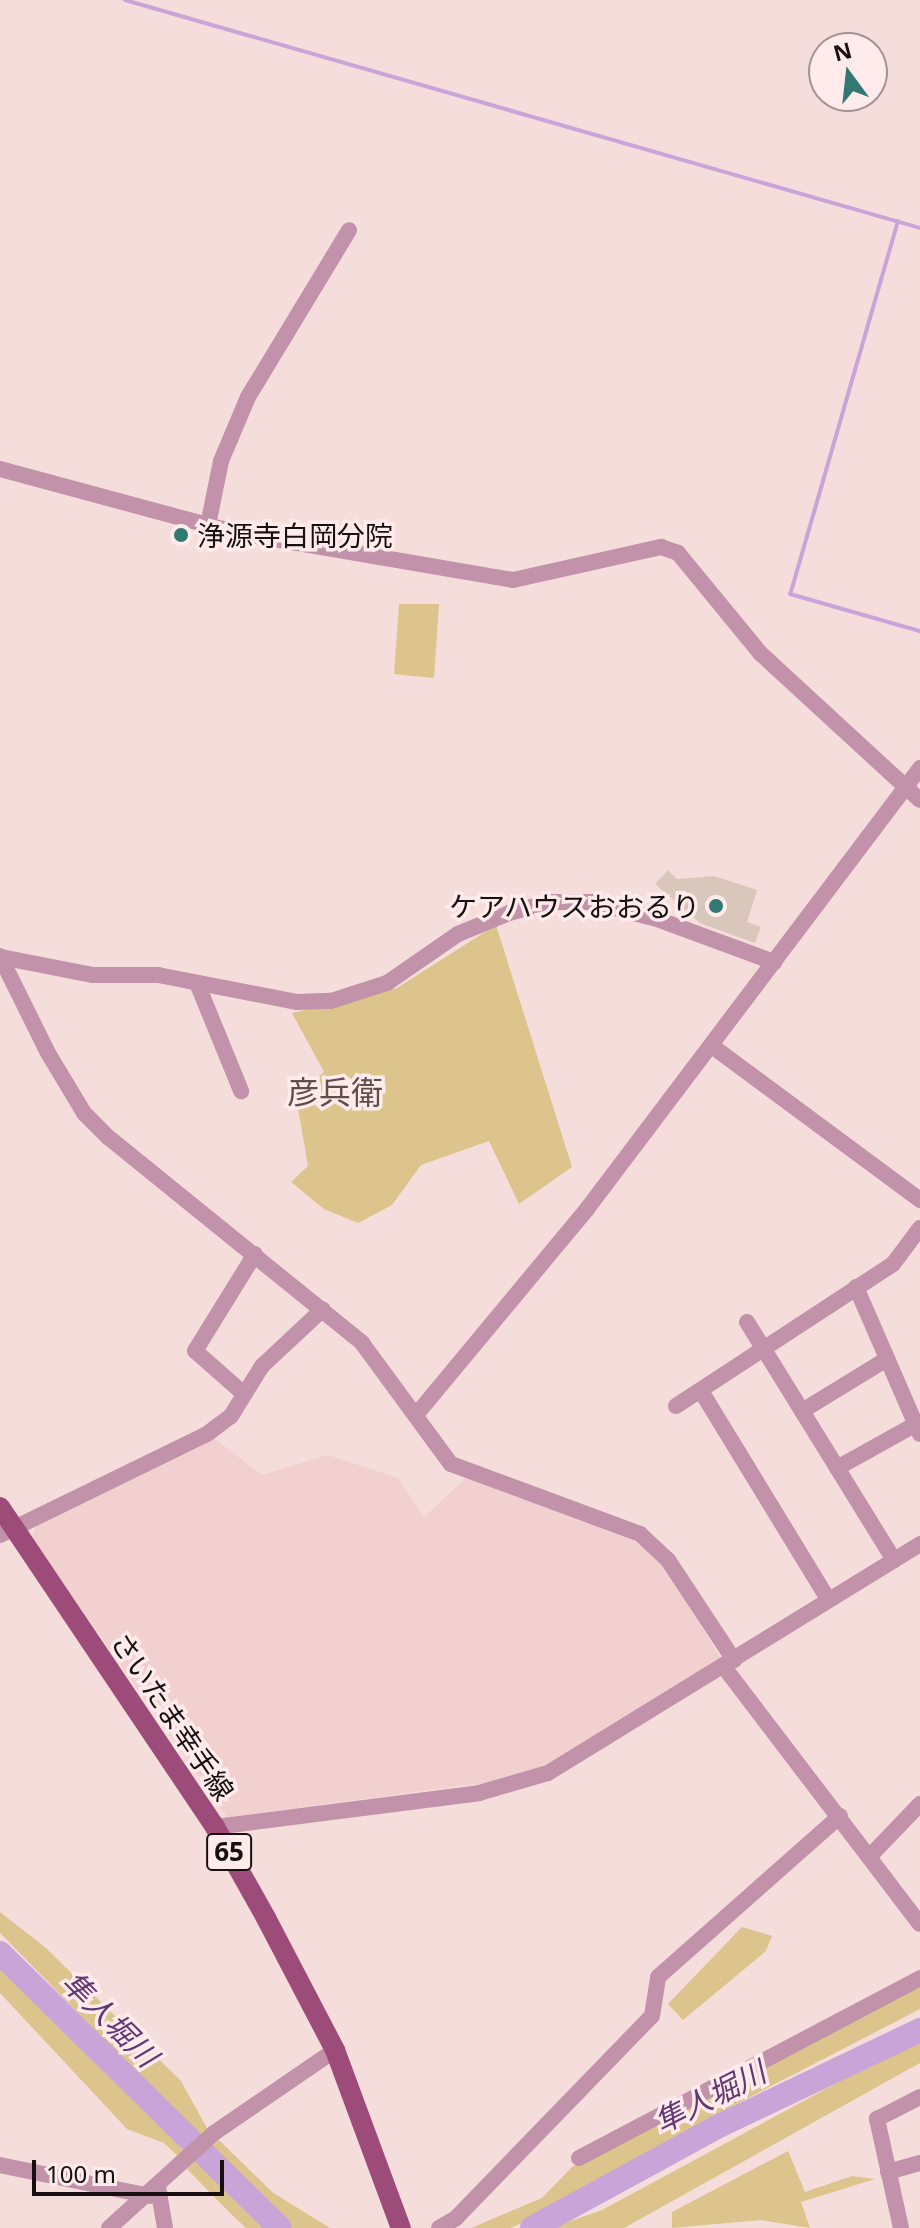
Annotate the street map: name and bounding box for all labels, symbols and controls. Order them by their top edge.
north arrow [808,32,888,112]
text: N [830,34,855,68]
place label: 浄源寺白岡分院 [197,518,393,552]
marker: 浄源寺白岡分院 [172,526,190,544]
place label: ケアハウスおおるり [448,889,700,923]
marker: ケアハウスおおるり [707,897,725,915]
district label: 彦兵衛 [287,1073,383,1111]
street label: さいたま幸手線 [104,1625,242,1807]
road number: 65 [205,1830,253,1874]
water label: 隼人堀川 [55,1964,165,2074]
water label: 隼人堀川 [648,2054,772,2140]
scale bar [36,2144,228,2194]
text: 100 m [46,2157,116,2190]

